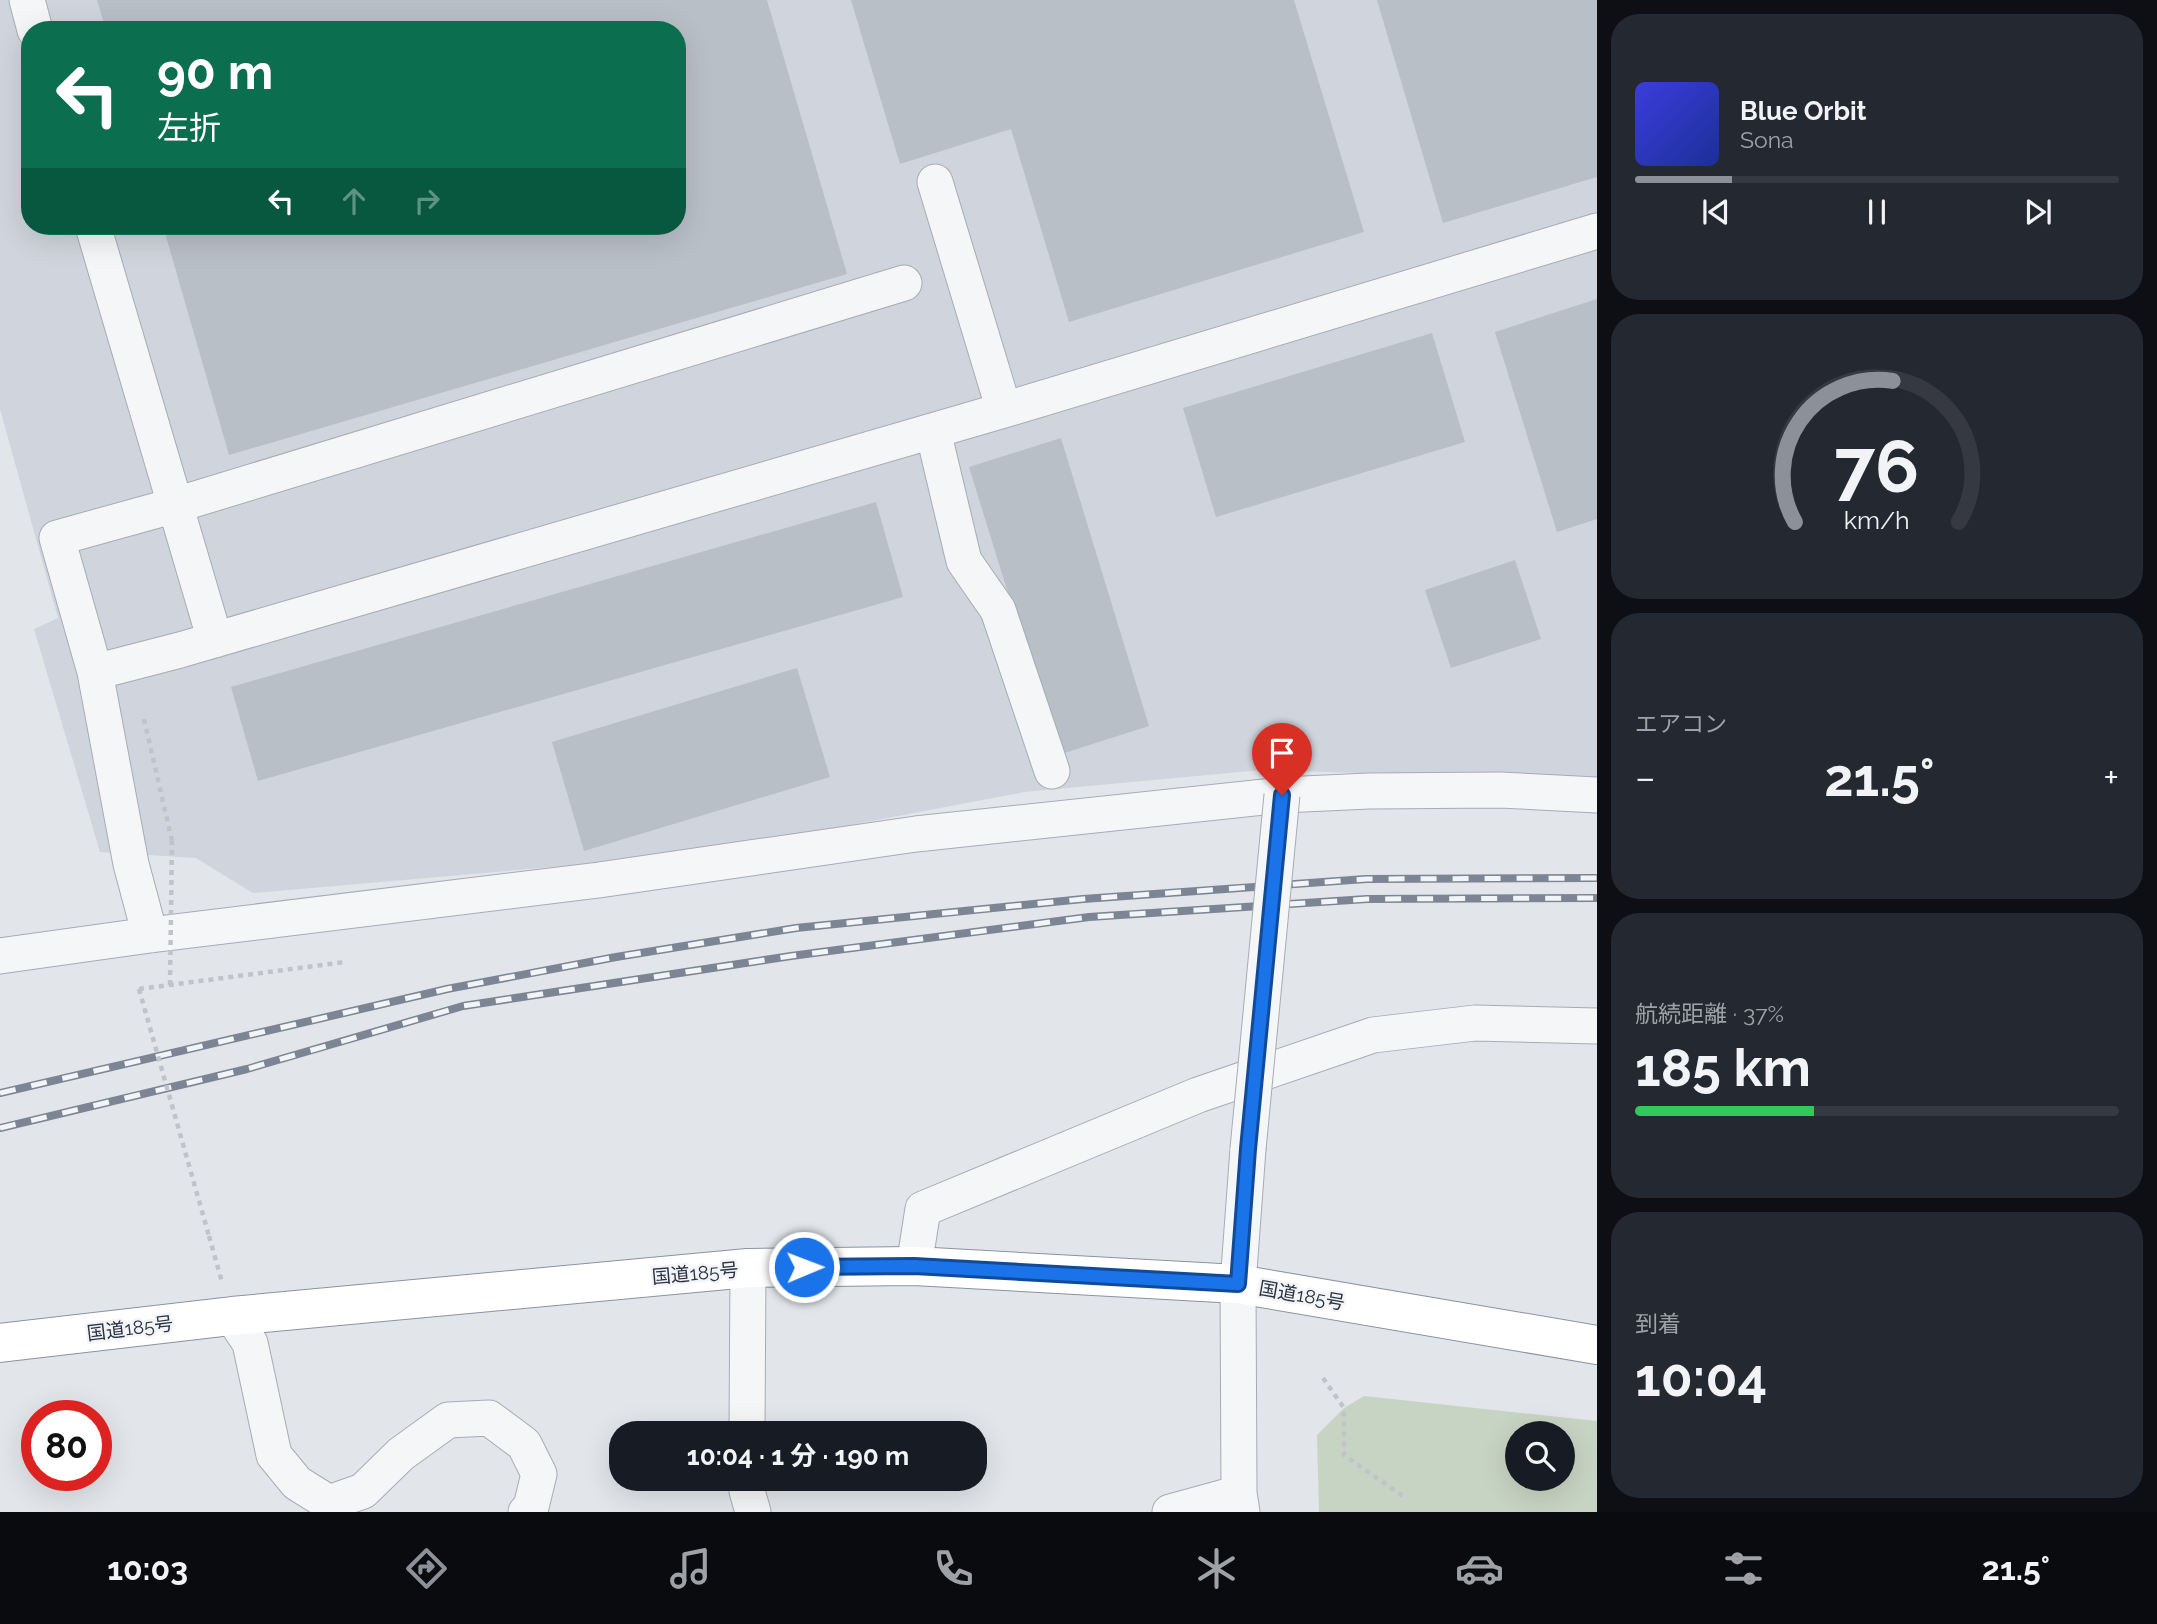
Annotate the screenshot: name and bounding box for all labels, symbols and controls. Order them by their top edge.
text: 90 m [157,43,273,100]
icon: left [42,49,133,140]
text: Blue Orbit [1740,96,1867,126]
text: 左折 [157,109,221,146]
text: Sona [1740,126,1794,153]
icon: left [262,182,300,220]
icon: ahead [335,182,373,220]
icon: right [408,182,446,220]
icon: previous [1697,193,1735,231]
icon: pause [1858,193,1896,231]
icon: next [2019,193,2057,231]
text: 76 [1834,425,1920,510]
text: km/h [1844,505,1910,535]
text: エアコン [1635,710,1727,737]
pin [1252,723,1312,795]
icon: arrive [1263,734,1301,772]
text: 21.5° [1824,747,1935,808]
text: − [1635,755,1655,800]
text: + [2103,755,2119,800]
text: 航続距離 · 37% [1635,1000,1784,1027]
text: 185 km [1635,1037,1811,1098]
position arrow [767,1230,841,1304]
street label: 国道185号 [651,1258,739,1288]
street label: 国道185号 [1257,1277,1347,1313]
text: 到着 [1635,1310,1681,1337]
street label: 国道185号 [86,1312,174,1344]
text: 10:04 [1635,1347,1767,1408]
speed limit sign: 80 [21,1400,112,1491]
map controls [1505,1421,1575,1491]
button: search [1505,1421,1575,1491]
text: 10:04 · 1 分 · 190 m [687,1441,909,1471]
icon: directions [402,1544,451,1593]
icon: music [666,1544,715,1593]
icon: phone [929,1544,978,1593]
icon: climate [1192,1544,1241,1593]
icon: car [1455,1544,1504,1593]
icon: filters [1719,1544,1768,1593]
text: 10:03 [107,1550,188,1587]
text: 21.5° [1982,1550,2050,1587]

